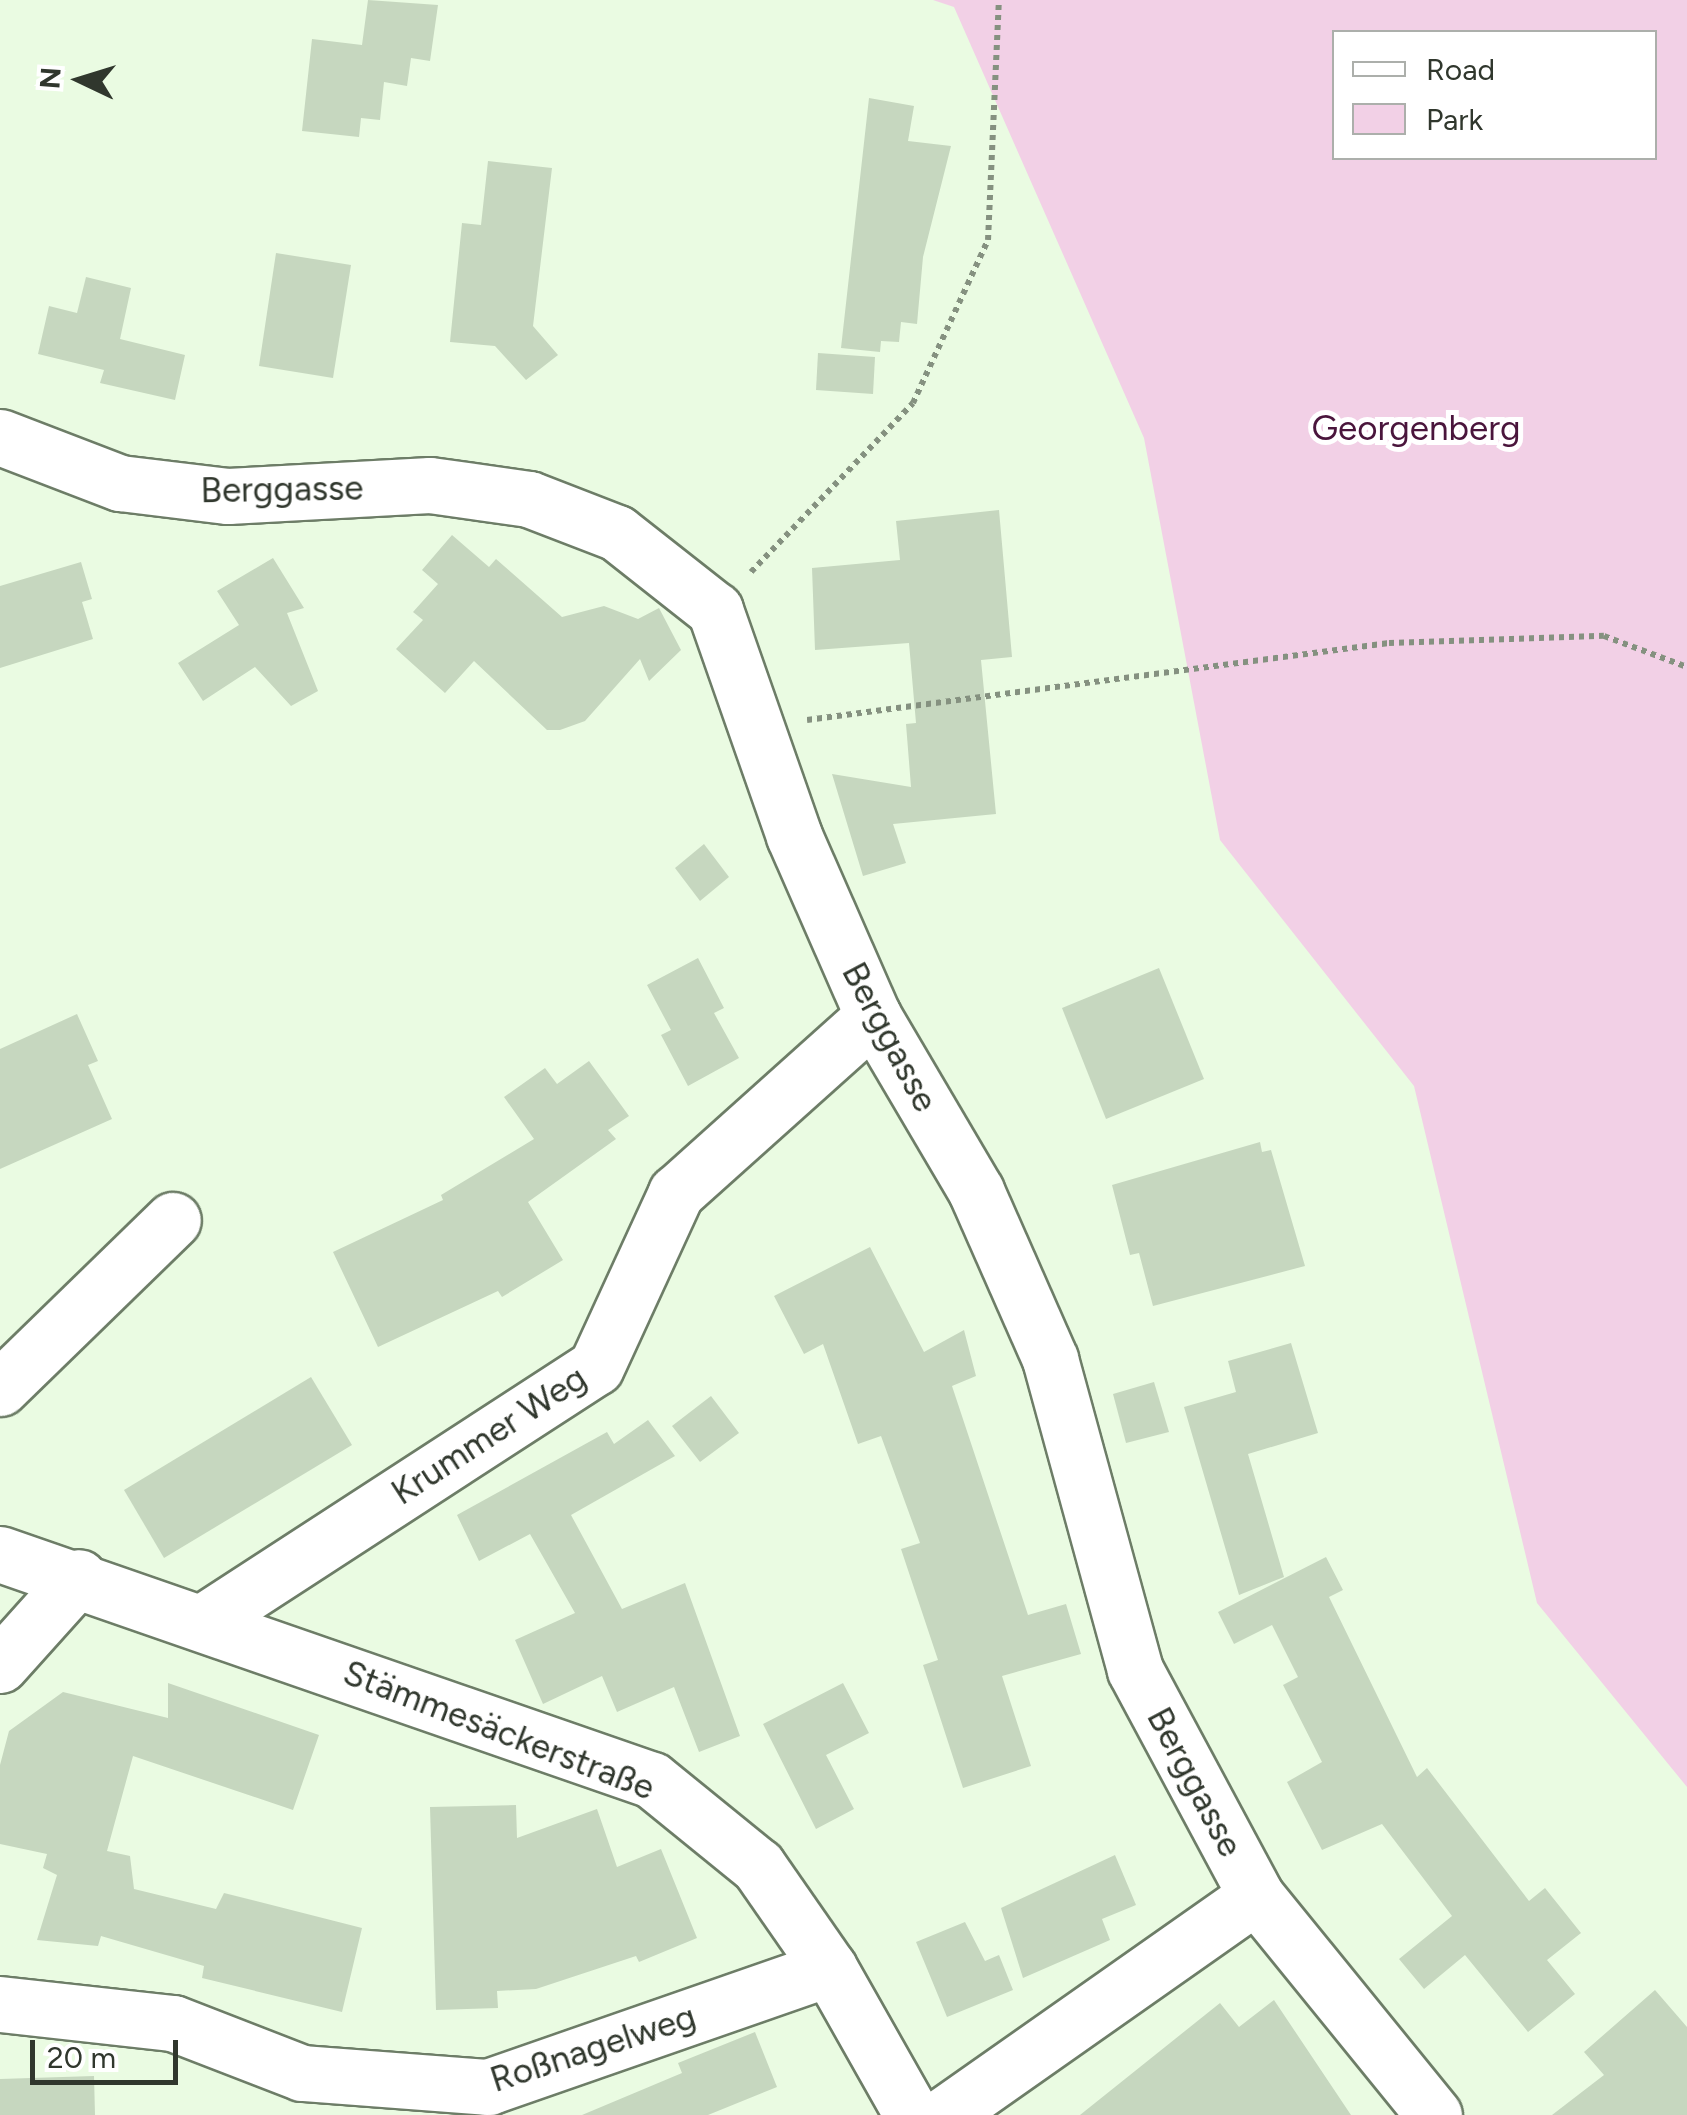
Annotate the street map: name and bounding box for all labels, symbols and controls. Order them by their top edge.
north arrow [30,30,130,130]
legend [1332,30,1657,160]
text: Road [1426,51,1495,88]
text: N [32,66,68,90]
text: Park [1426,101,1483,138]
park label: Georgenberg [1311,407,1521,449]
street label: Berggasse [200,467,364,511]
street label: Berggasse [833,955,947,1119]
street label: Krummer Weg [384,1356,594,1514]
street label: Stämmesäckerstraße [337,1651,661,1809]
street label: Berggasse [1138,1700,1252,1864]
street label: Roßnagelweg [485,1995,701,2101]
scale bar [35,2020,182,2082]
text: 20 m [47,2039,116,2076]

